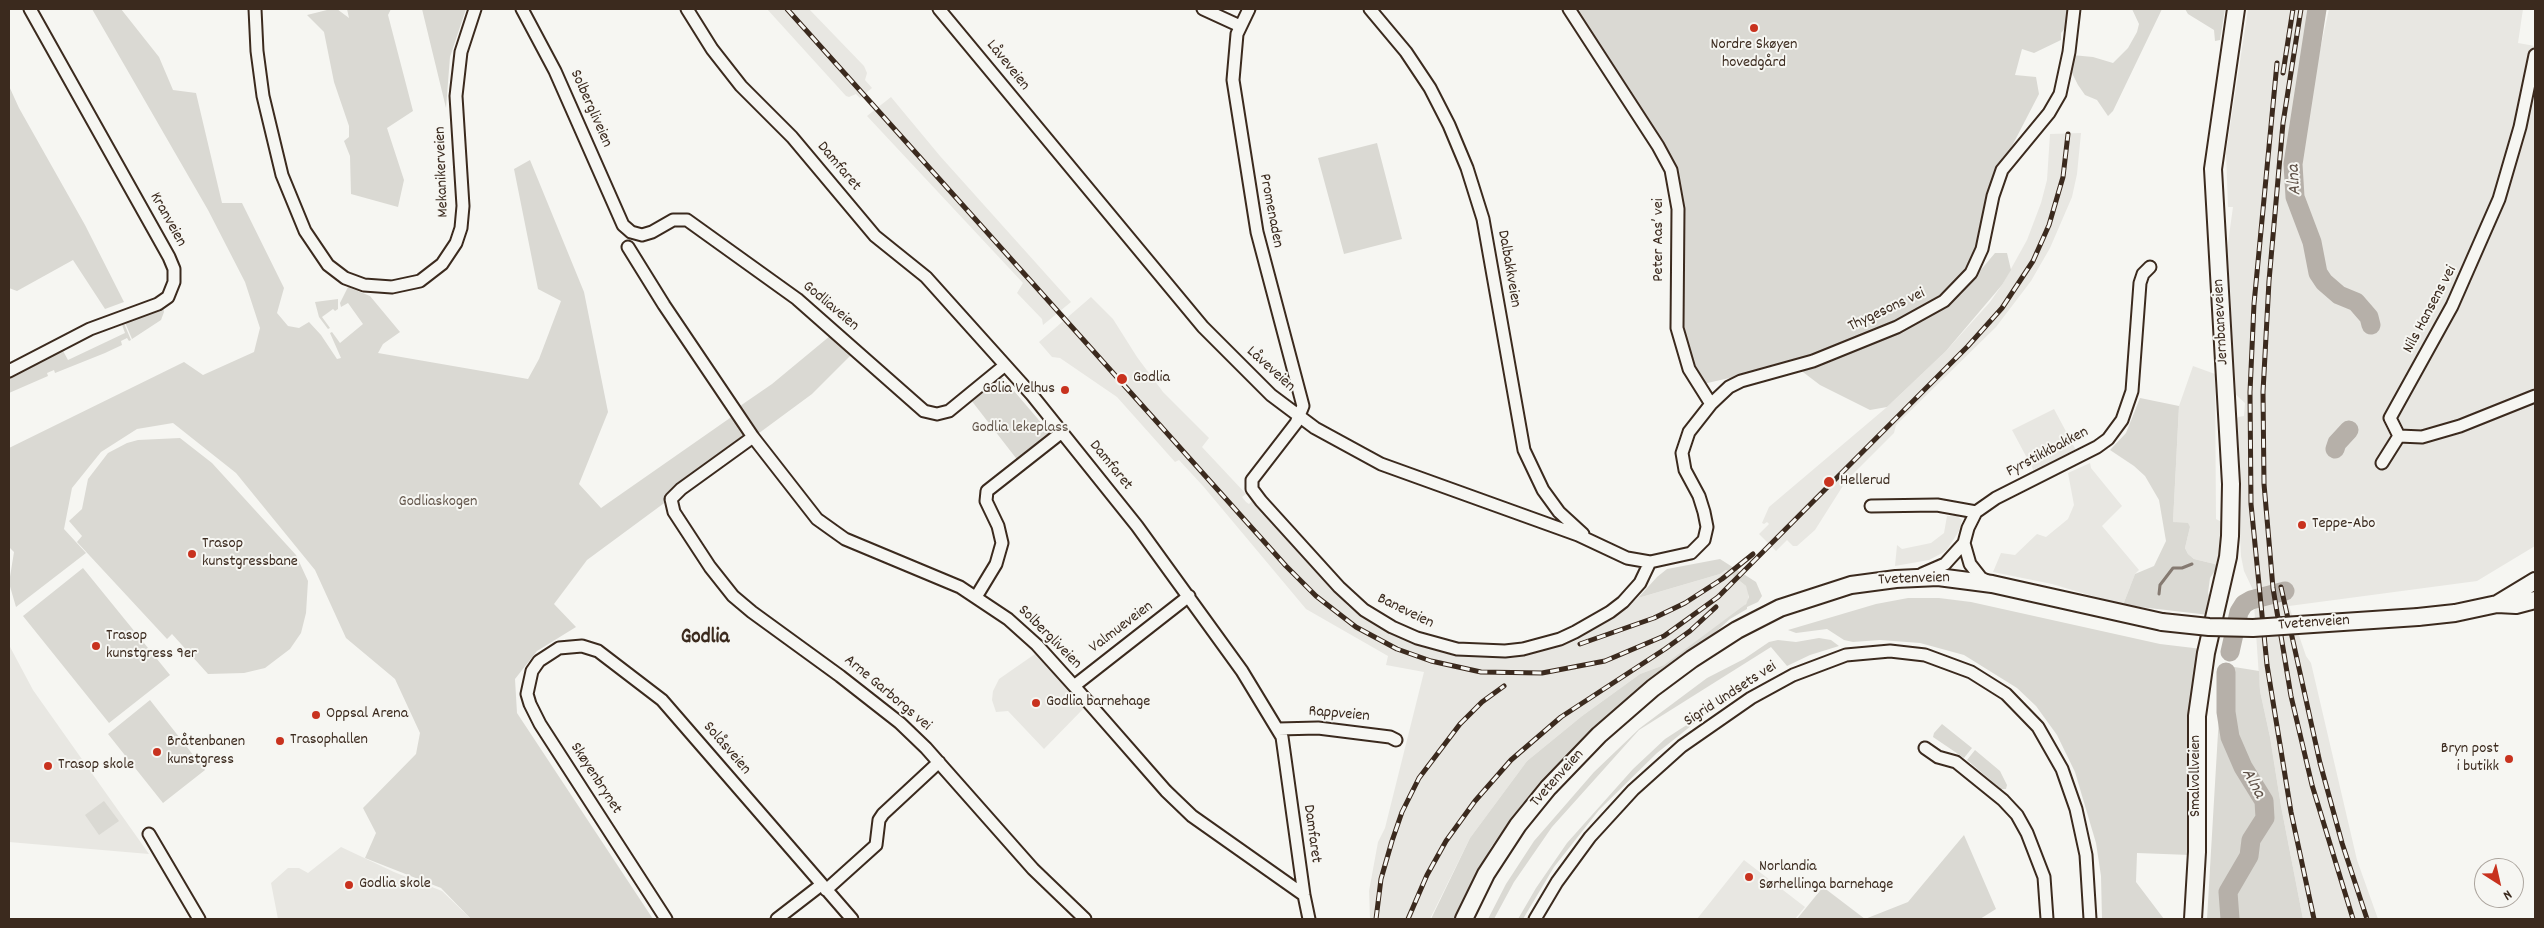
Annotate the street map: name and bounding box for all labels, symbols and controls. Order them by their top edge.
marker: Nordre Skøyen hovedgård [1748,22,1760,34]
place label: Nordre Skøyen hovedgård [1711,36,1797,74]
street label: Låveveien [981,37,1033,95]
street label: Solbergliveien [564,67,616,151]
street label: Mekanikerveien [432,126,454,218]
street label: Damfaret [812,138,864,196]
water label: Alna [2284,164,2308,196]
street label: Promenaden [1253,172,1287,250]
street label: Kranveien [144,189,190,251]
street label: Peter Aas’ vei [1650,198,1670,282]
street label: Dalbakkveien [1492,229,1524,309]
street label: Nils Hansens vei [2400,263,2462,357]
street label: Godliaveien [798,278,862,336]
street label: Jernbaneveien [2210,278,2234,366]
street label: Thygesons vei [1846,285,1928,337]
street label: Låveveien [1242,343,1298,397]
place label: Godlia [1133,369,1170,389]
marker: Godlia [1115,372,1129,386]
place label: Golia Velhus [982,380,1055,400]
marker: Golia Velhus [1059,384,1071,396]
park label: Godlia lekeplass [971,419,1069,439]
street label: Fyrstikkbakken [2004,423,2092,483]
street label: Damfaret [1084,437,1136,495]
place label: Hellerud [1840,472,1890,492]
marker: Hellerud [1822,475,1836,489]
park label: Godliaskogen [399,493,477,513]
place label: Teppe-Abo [2312,515,2375,535]
marker: Teppe-Abo [2296,519,2308,531]
place label: Trasop kunstgressbane [202,535,298,573]
marker: Trasop kunstgressbane [186,548,198,560]
street label: Tvetenveien [1878,569,1950,591]
street label: Baneveien [1374,590,1436,634]
street label: Valmueveien [1086,598,1158,658]
street label: Solbergliveien [1013,602,1085,674]
street label: Tvetenveien [2278,612,2350,636]
district label: Godlia [681,626,729,652]
place label: Trasop kunstgress 9er [106,627,197,665]
marker: Trasop kunstgress 9er [90,640,102,652]
street label: Arne Garborgs vei [839,652,935,736]
street label: Sigrid Undsets vei [1681,658,1781,732]
place label: Godlia barnehage [1046,693,1150,713]
marker: Godlia barnehage [1030,697,1042,709]
street label: Rappveien [1308,703,1370,727]
place label: Oppsal Arena [326,705,408,725]
marker: Oppsal Arena [310,709,322,721]
street label: Solåsveien [698,719,754,779]
place label: Trasophallen [290,731,368,751]
place label: Bråtenbanen kunstgress [167,733,245,771]
marker: Trasophallen [274,735,286,747]
street label: Smalvollveien [2187,735,2207,817]
street label: Skøyenbrynet [565,740,625,818]
place label: Bryn post i butikk [2441,740,2499,778]
marker: Bråtenbanen kunstgress [151,746,163,758]
street label: Tvetenveien [1527,746,1589,812]
marker: Bryn post i butikk [2503,753,2515,765]
place label: Trasop skole [58,756,134,776]
marker: Trasop skole [42,760,54,772]
water label: Alna [2235,765,2269,803]
street label: Damfaret [1297,804,1325,864]
place label: Norlandia Sørhellinga barnehage [1759,858,1893,896]
north arrow [2474,858,2524,908]
marker: Norlandia Sørhellinga barnehage [1743,871,1755,883]
place label: Godlia skole [359,875,431,895]
marker: Godlia skole [343,879,355,891]
text: N [2498,884,2516,905]

